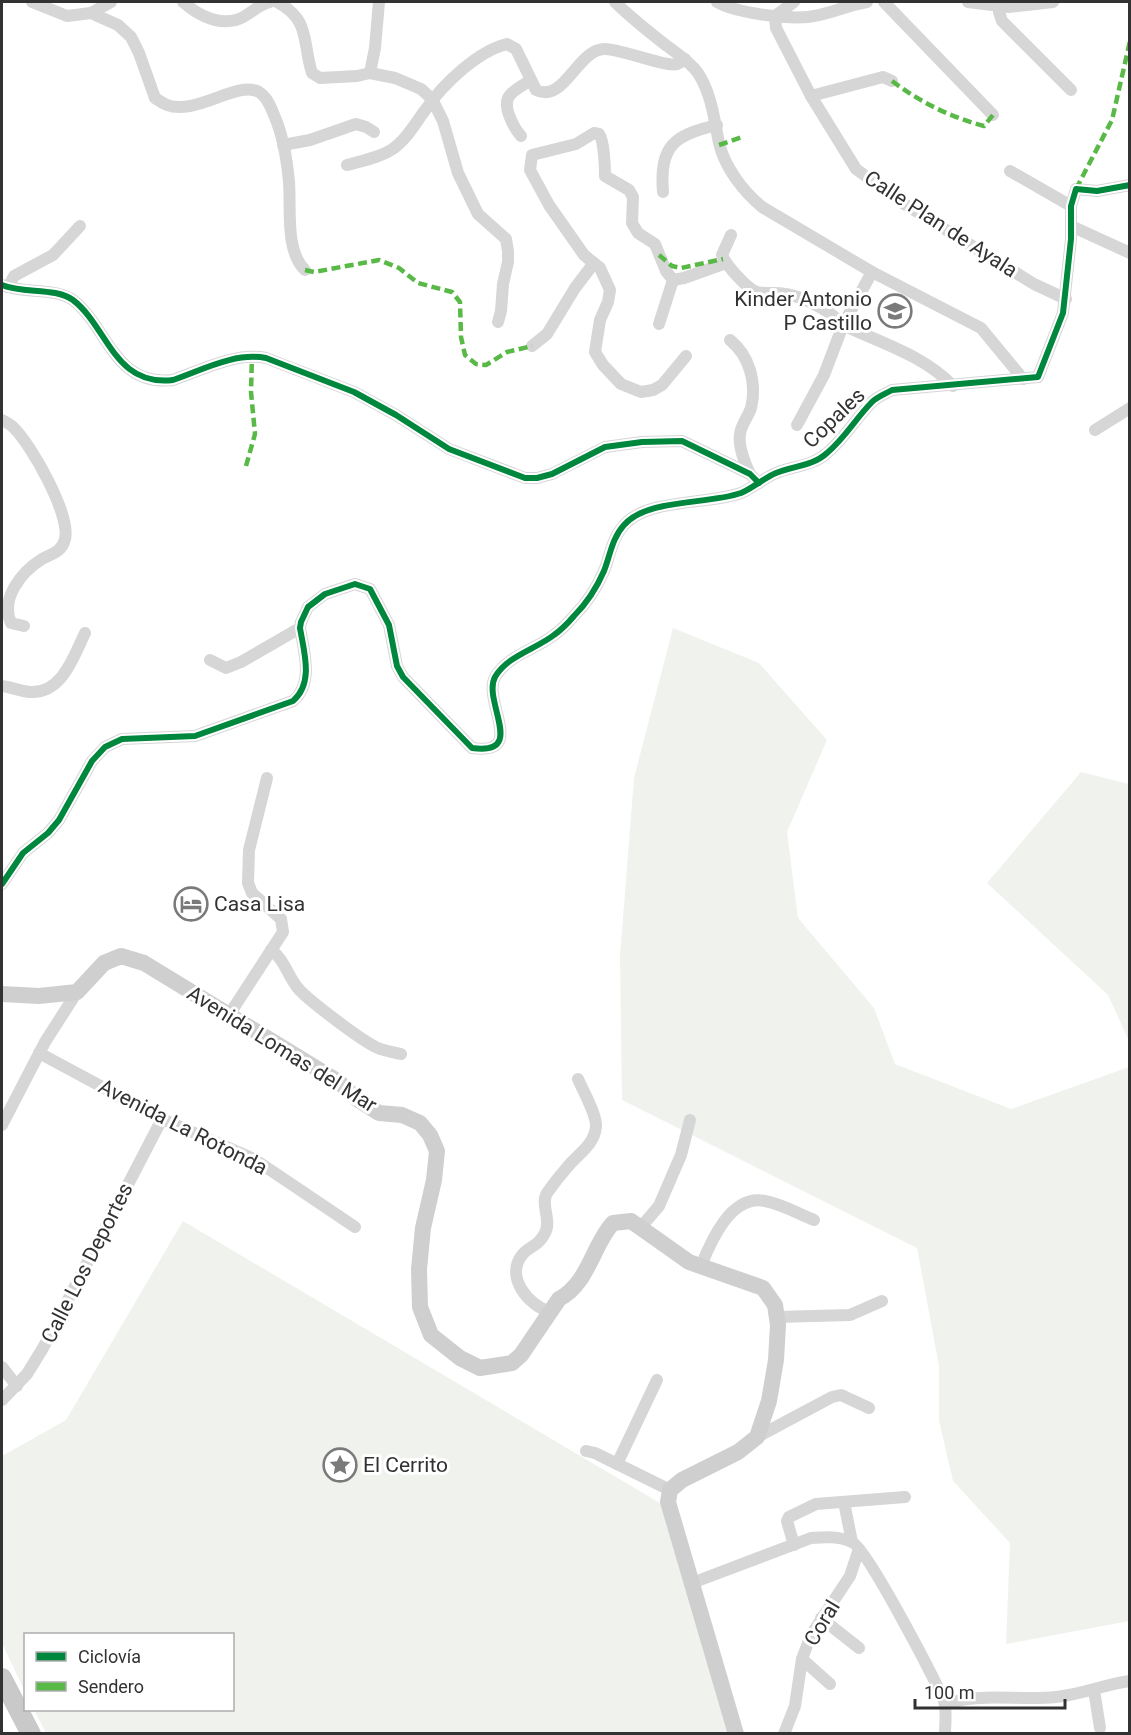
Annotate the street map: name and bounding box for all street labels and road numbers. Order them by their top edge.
street label: Calle Plan de Ayala [860,166,1022,282]
street label: Copales [798,383,870,453]
street label: Avenida Lomas del Mar [183,981,381,1117]
street label: Avenida La Rotonda [95,1074,271,1180]
street label: Calle Los Deportes [36,1179,138,1347]
street label: Coral [799,1596,845,1650]

